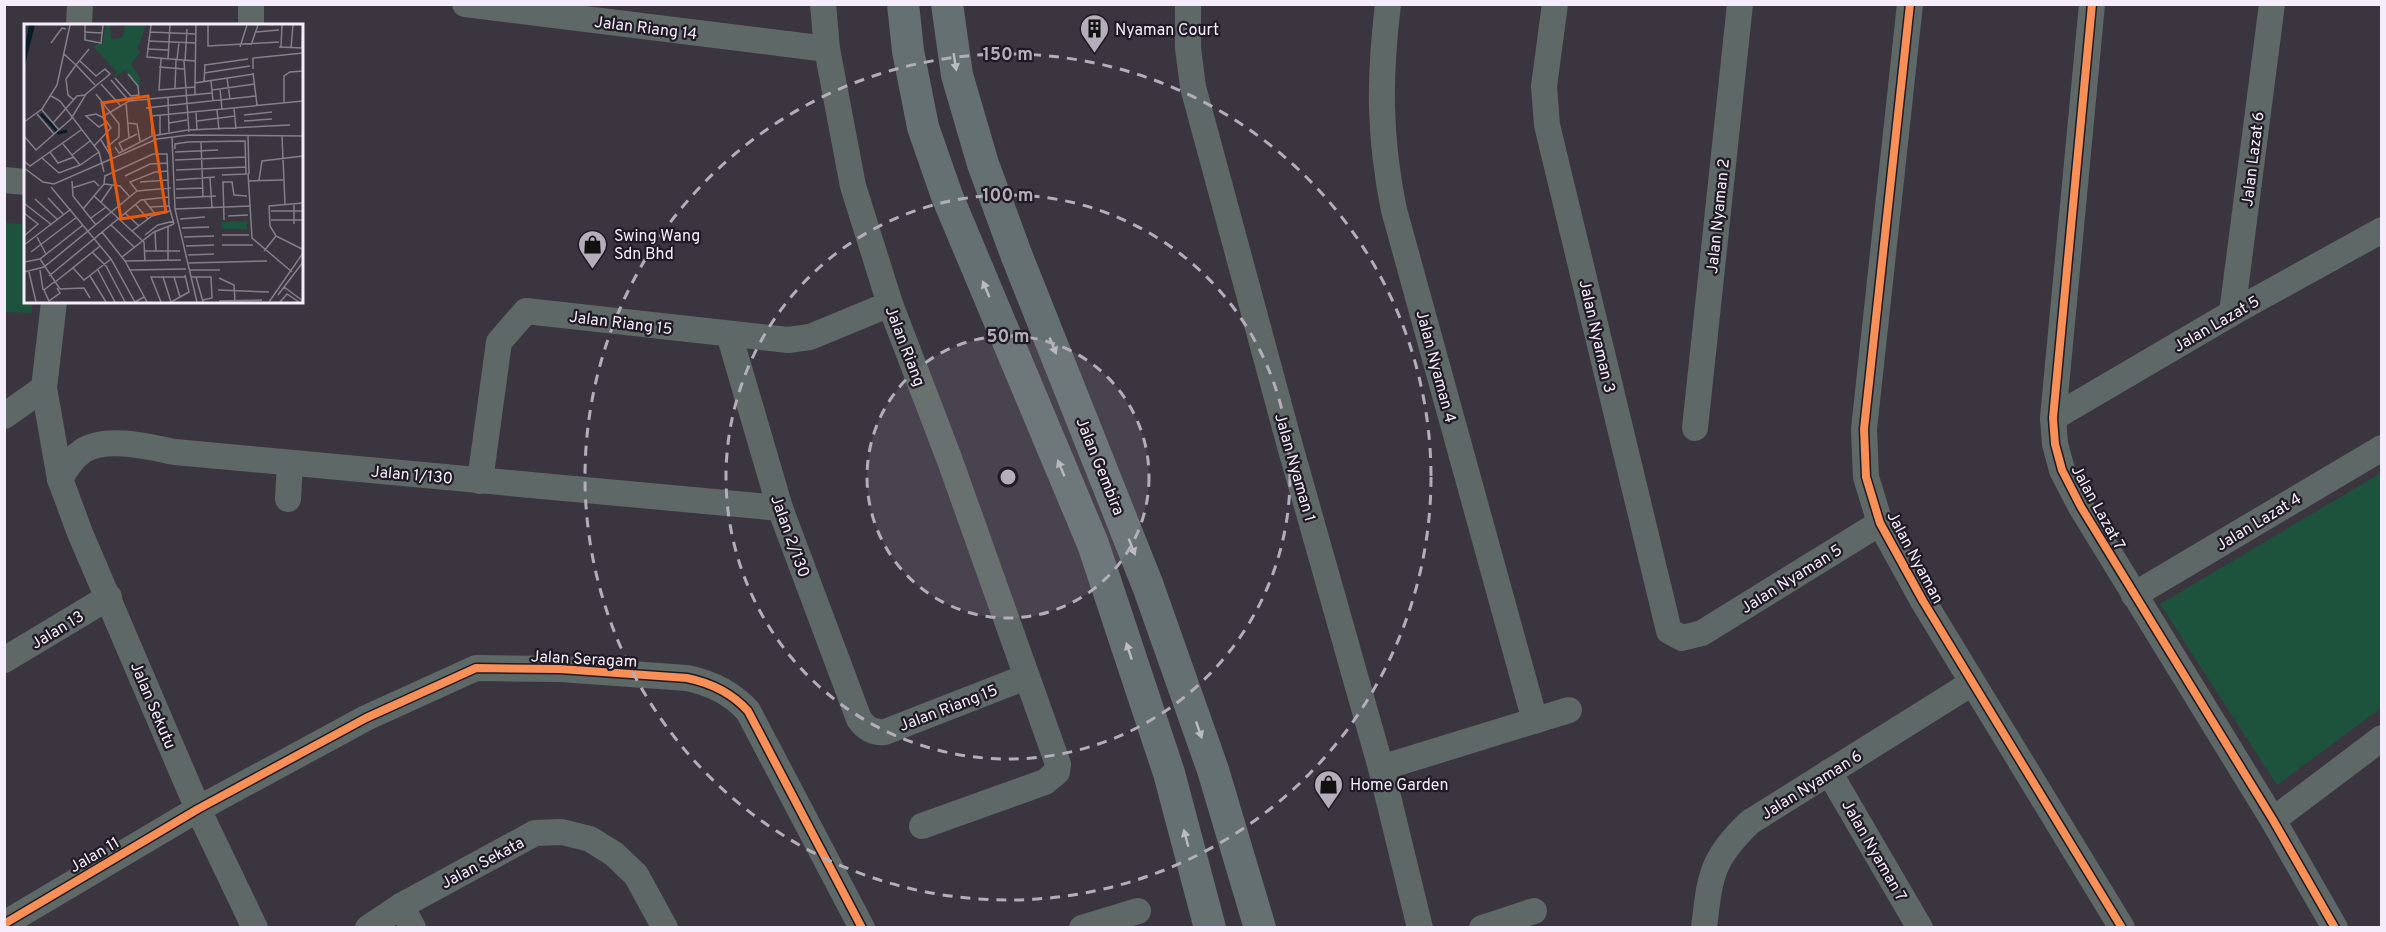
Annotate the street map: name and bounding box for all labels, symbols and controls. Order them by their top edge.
street label: Jalan Riang 14 [593,13,698,45]
building icon: Nyaman Court [1078,13,1110,55]
place label: Nyaman Court [1115,21,1219,41]
inset map [24,24,303,303]
text: 150 m [983,44,1033,67]
one-way arrow [951,53,960,72]
street label: Jalan Lazat 6 [2238,111,2270,208]
street label: Jalan Nyaman 2 [1703,158,1735,275]
text: 100 m [982,185,1034,208]
place label: Swing Wang Sdn Bhd [614,227,700,265]
shop icon: Swing Wang Sdn Bhd [577,228,609,270]
street label: Jalan Nyaman 3 [1573,278,1619,395]
one-way arrow [981,279,991,297]
street label: Jalan Lazat 5 [2170,292,2264,357]
street label: Jalan Riang [880,304,929,390]
street label: Jalan Riang 15 [568,308,674,340]
street label: Jalan Nyaman 4 [1410,308,1460,425]
text: 50 m [986,326,1030,349]
one-way arrow [1048,337,1058,355]
street label: Jalan Nyaman 1 [1269,411,1319,524]
street label: Jalan Gembira [1070,415,1128,518]
one-way arrow [1056,459,1066,477]
street label: Jalan 1/130 [370,462,454,490]
street label: Jalan Lazat 7 [2066,462,2129,554]
centre of rings [998,467,1018,487]
street label: Jalan Lazat 4 [2213,489,2305,556]
street label: Jalan 2/130 [765,493,813,581]
street label: Jalan Nyaman [1881,508,1947,608]
one-way arrow [1127,538,1137,556]
street label: Jalan Nyaman 5 [1738,541,1846,619]
street label: Jalan 13 [28,607,88,654]
one-way arrow [1123,642,1133,660]
street label: Jalan Seragam [530,647,638,673]
street label: Jalan Sekutu [125,659,179,752]
street label: Jalan Riang 15 [897,681,1001,737]
one-way arrow [1194,721,1204,739]
street label: Jalan Nyaman 6 [1758,747,1866,825]
shop icon: Home Garden [1313,768,1345,810]
place label: Home Garden [1350,776,1448,796]
street label: Jalan Nyaman 7 [1836,797,1910,905]
one-way arrow [1181,828,1191,847]
street label: Jalan 11 [66,833,124,878]
street label: Jalan Sekata [438,834,528,894]

